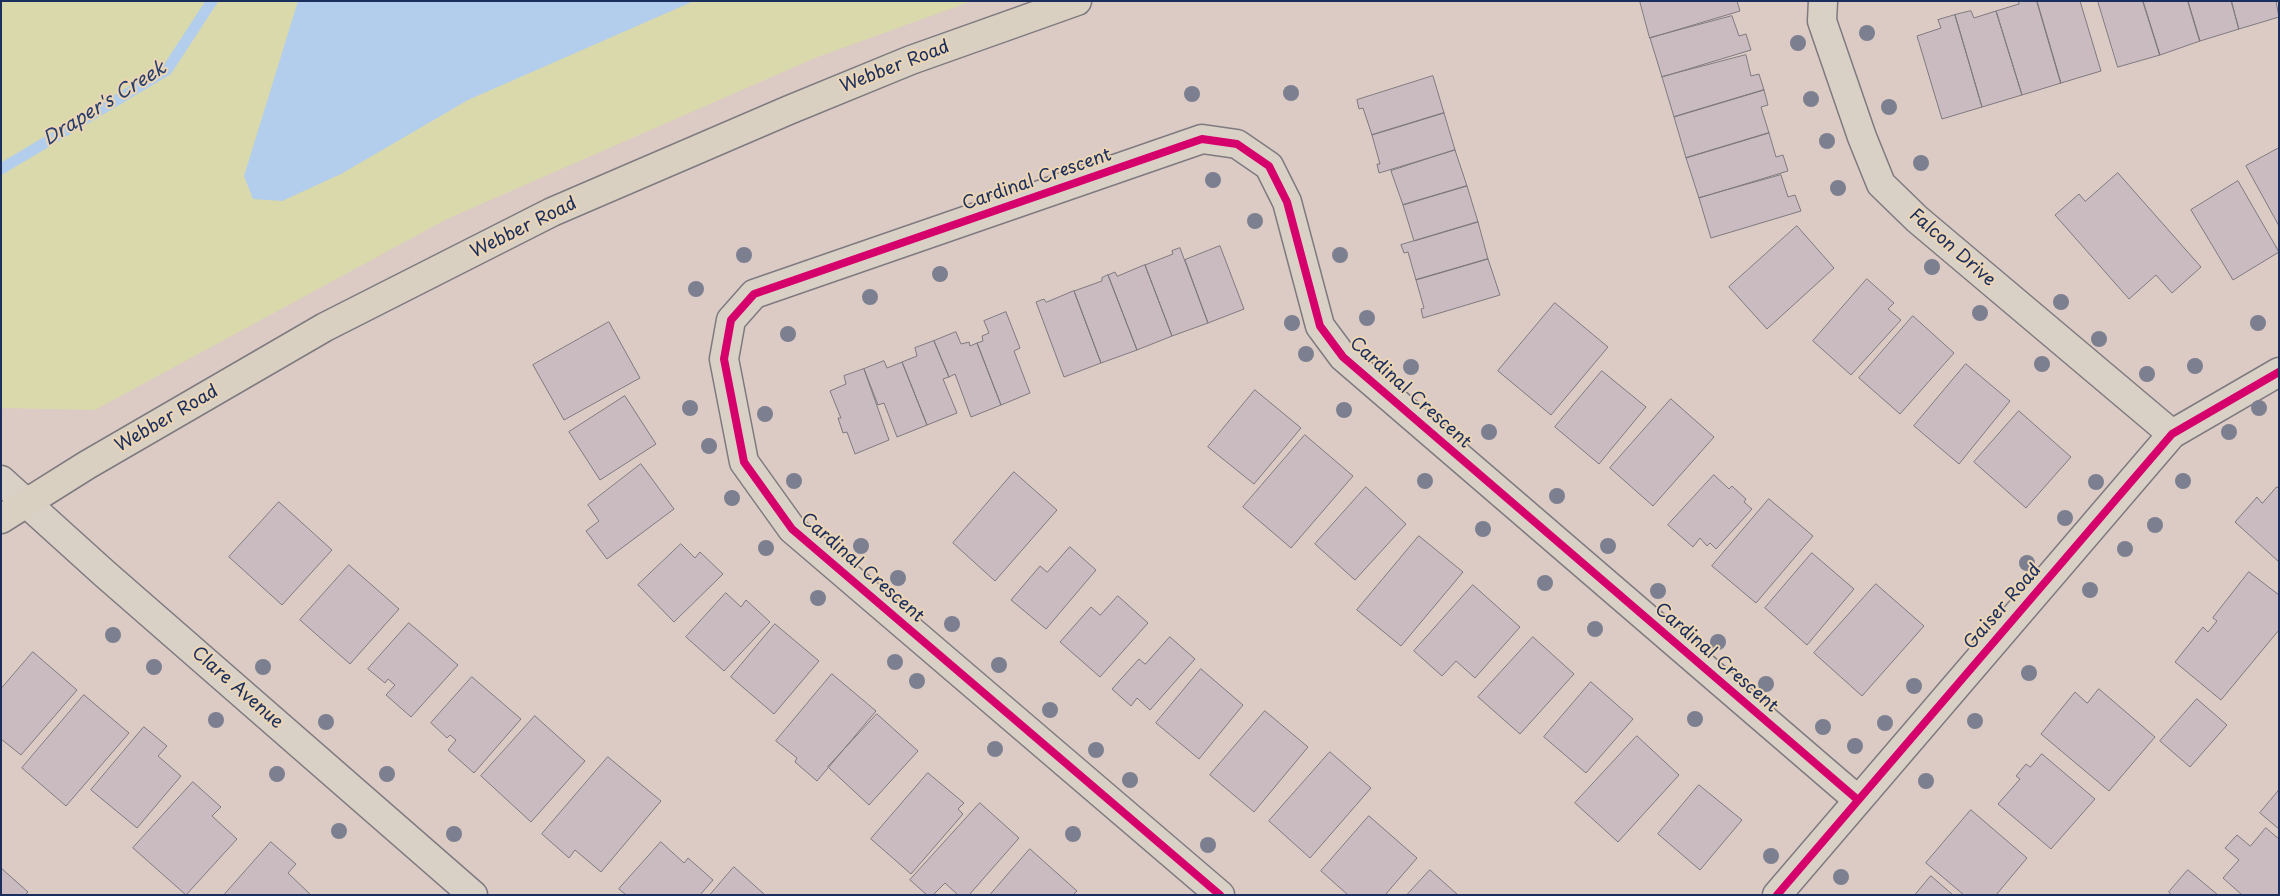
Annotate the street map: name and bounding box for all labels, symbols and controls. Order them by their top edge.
street label: Webber Road [837,36,953,98]
water label: Draper's Creek [39,57,171,151]
street label: Cardinal Crescent [960,144,1114,216]
street label: Webber Road [467,193,581,263]
street label: Falcon Drive [1904,205,2000,291]
street label: Cardinal Crescent [1345,333,1475,453]
street label: Webber Road [112,381,222,457]
street label: Cardinal Crescent [796,509,928,627]
street label: Gaiser Road [1960,560,2046,654]
street label: Cardinal Crescent [1650,599,1782,717]
street label: Clare Avenue [187,642,287,734]

